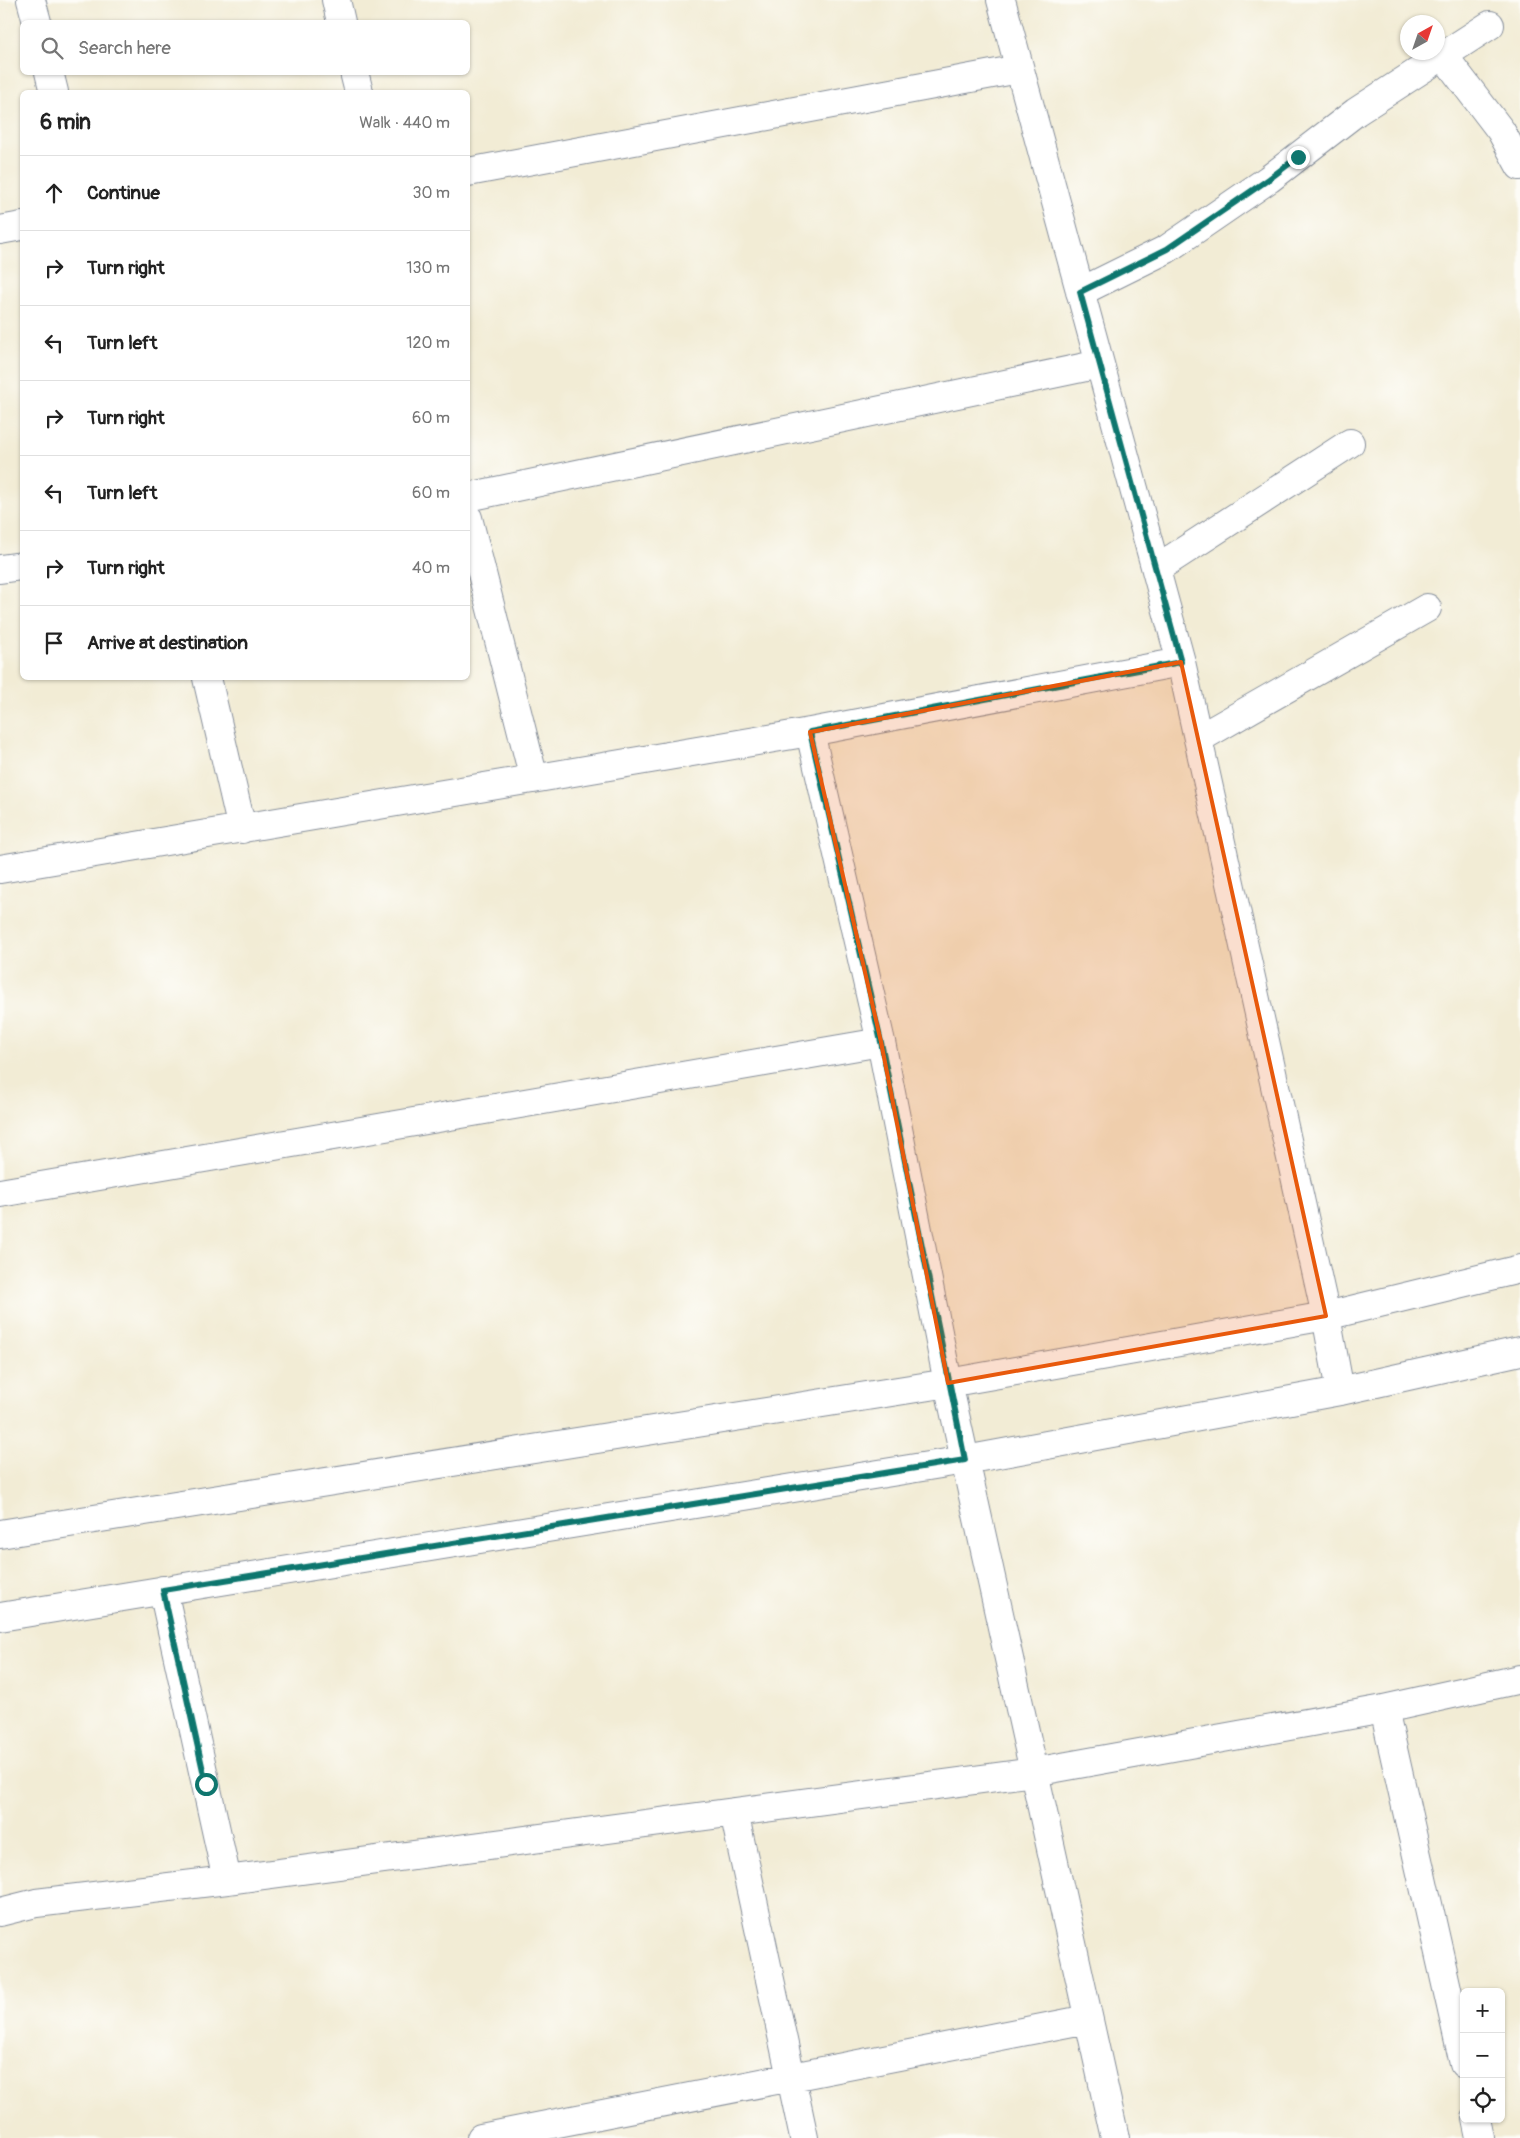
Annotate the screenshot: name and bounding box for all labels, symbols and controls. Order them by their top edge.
north arrow [1400,15,1445,60]
search box [20,20,470,75]
icon: search [38,34,66,62]
text: Search here [78,36,171,60]
text: 6 min [40,109,91,136]
text: Walk · 440 m [359,113,450,133]
route end [1287,146,1310,169]
icon: ahead [40,179,68,207]
text: Continue [87,181,160,205]
text: 30 m [412,183,450,203]
icon: right [40,254,68,282]
text: Turn right [87,256,165,280]
text: 130 m [406,258,450,278]
icon: left [40,329,68,357]
text: Turn left [87,331,157,355]
text: 120 m [406,333,450,353]
icon: right [40,404,68,432]
text: Turn right [87,406,165,430]
text: 60 m [412,408,450,428]
icon: left [40,479,68,507]
text: Turn left [87,481,157,505]
text: 60 m [412,483,450,503]
icon: right [40,554,68,582]
text: Turn right [87,556,165,580]
text: 40 m [412,558,450,578]
icon: arrive [40,629,68,657]
text: Arrive at destination [87,631,248,655]
route start [195,1773,218,1796]
map controls [1460,1988,1505,2123]
button: + [1460,1988,1505,2033]
button: − [1460,2033,1505,2078]
button: locate [1460,2078,1505,2123]

